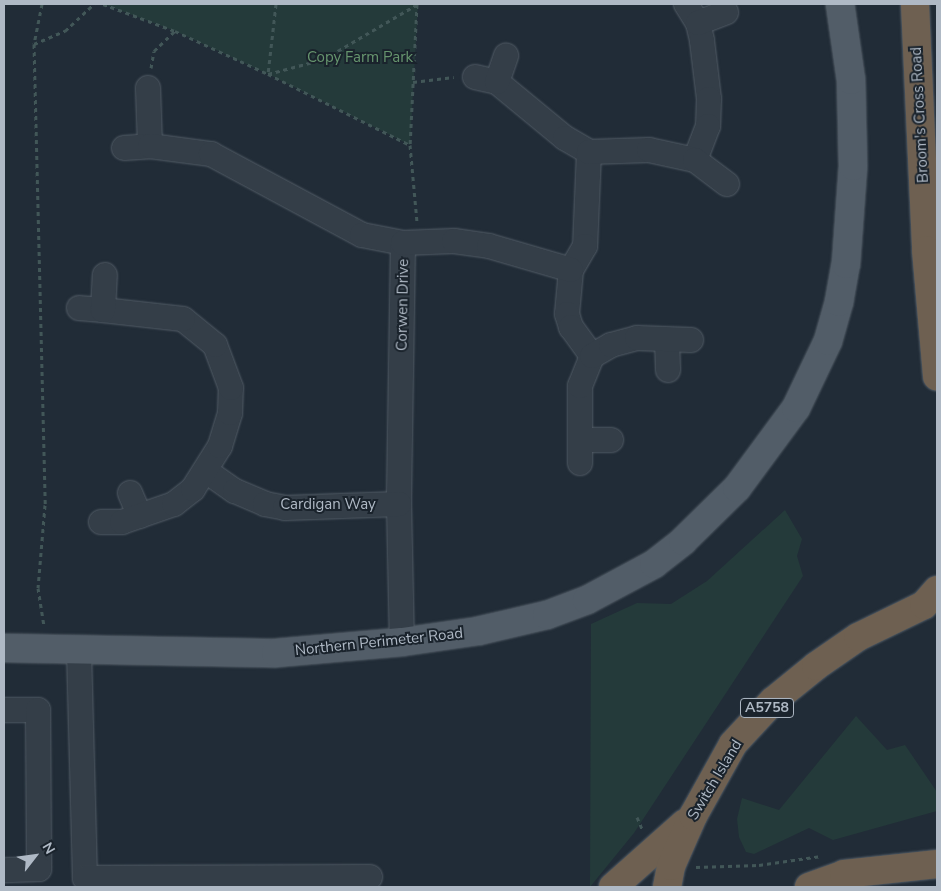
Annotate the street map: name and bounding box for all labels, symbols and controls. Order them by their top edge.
street label: Broom's Cross Road [907,47,933,183]
park label: Copy Farm Park [307,49,413,67]
street label: Corwen Drive [393,259,413,351]
street label: Cardigan Way [280,496,376,514]
street label: Northern Perimeter Road [294,624,464,660]
road number: A5758 [740,696,794,720]
street label: Switch Island [684,737,746,823]
north arrow [10,831,60,881]
text: N [38,839,59,858]

